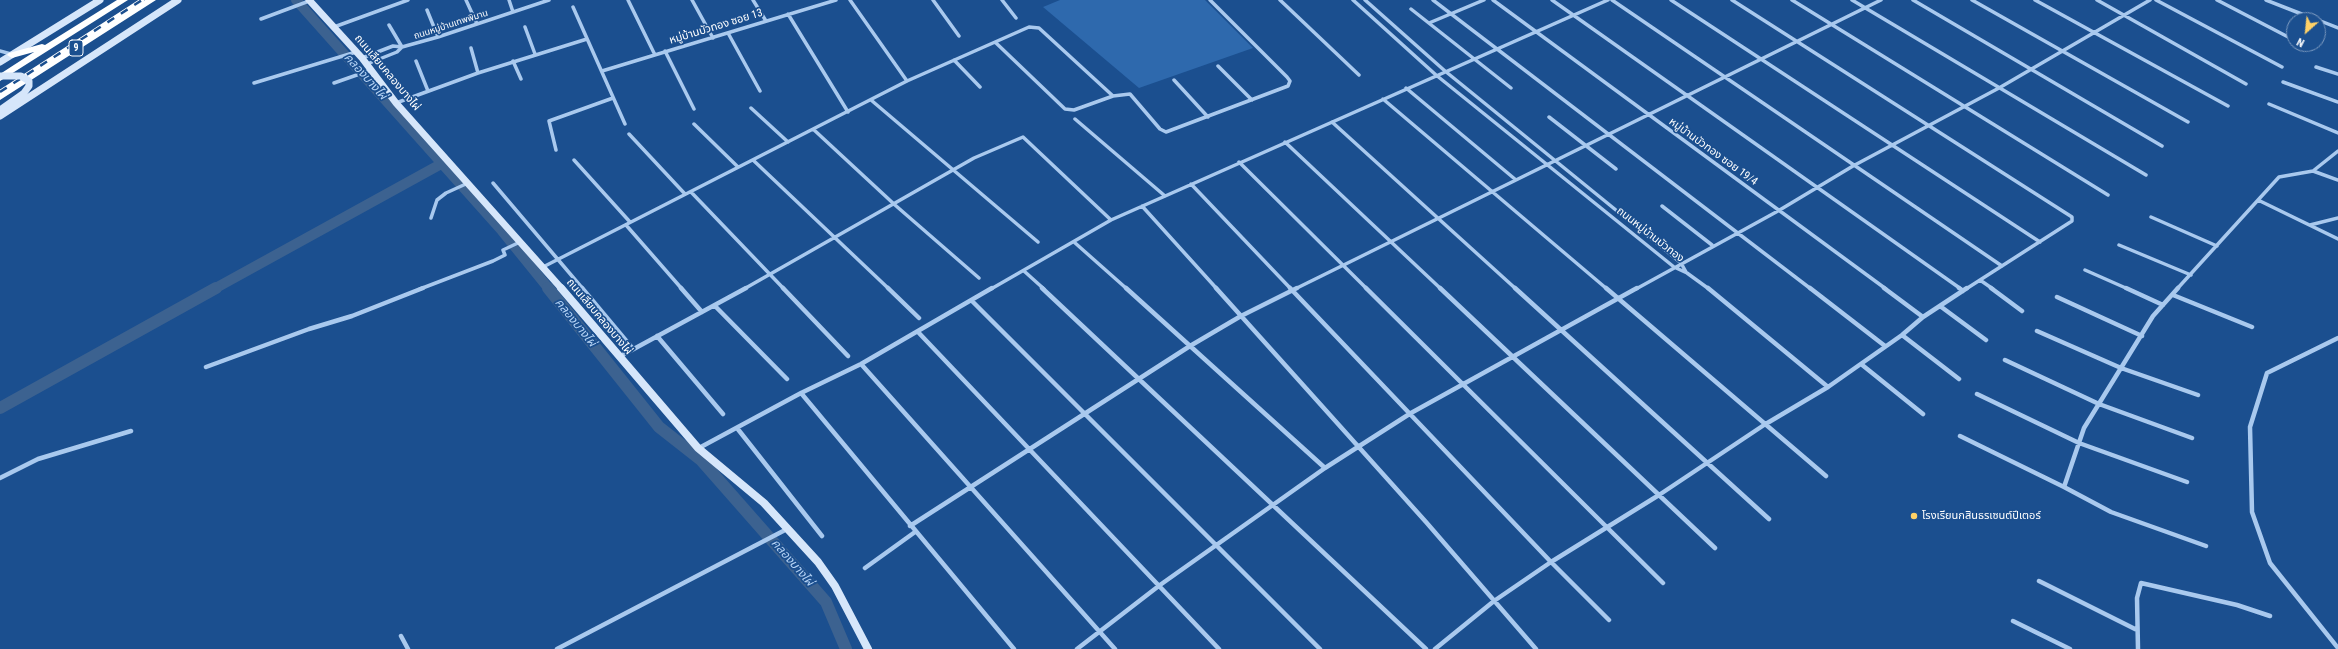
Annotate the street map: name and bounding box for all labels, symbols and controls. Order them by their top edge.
street label: หมู่บ้านบัวทอง ซอย 13 [668,7,764,47]
street label: ถนนหมู่บ้านเทพพิมาน [413,8,489,42]
north arrow [2286,12,2326,52]
street label: ถนนเลียบคลองบางไผ่ [351,32,423,114]
text: N [2295,35,2307,50]
road number: 9 [69,40,83,56]
water label: คลองบางไผ่ [340,51,390,103]
street label: หมู่บ้านบัวทอง ซอย 19/4 [1666,115,1760,189]
street label: ถนนหมู่บ้านบัวทอง [1614,205,1686,265]
street label: ถนนเลียบคลองบางไผ่ [563,276,635,358]
water label: คลองบางไผ่ [551,296,599,350]
place label: โรงเรียนกสินธรเซนต์ปีเตอร์ [1922,509,2041,523]
marker: โรงเรียนกสินธรเซนต์ปีเตอร์ [1909,511,1919,521]
water label: คลองบางไผ่ [768,537,816,589]

